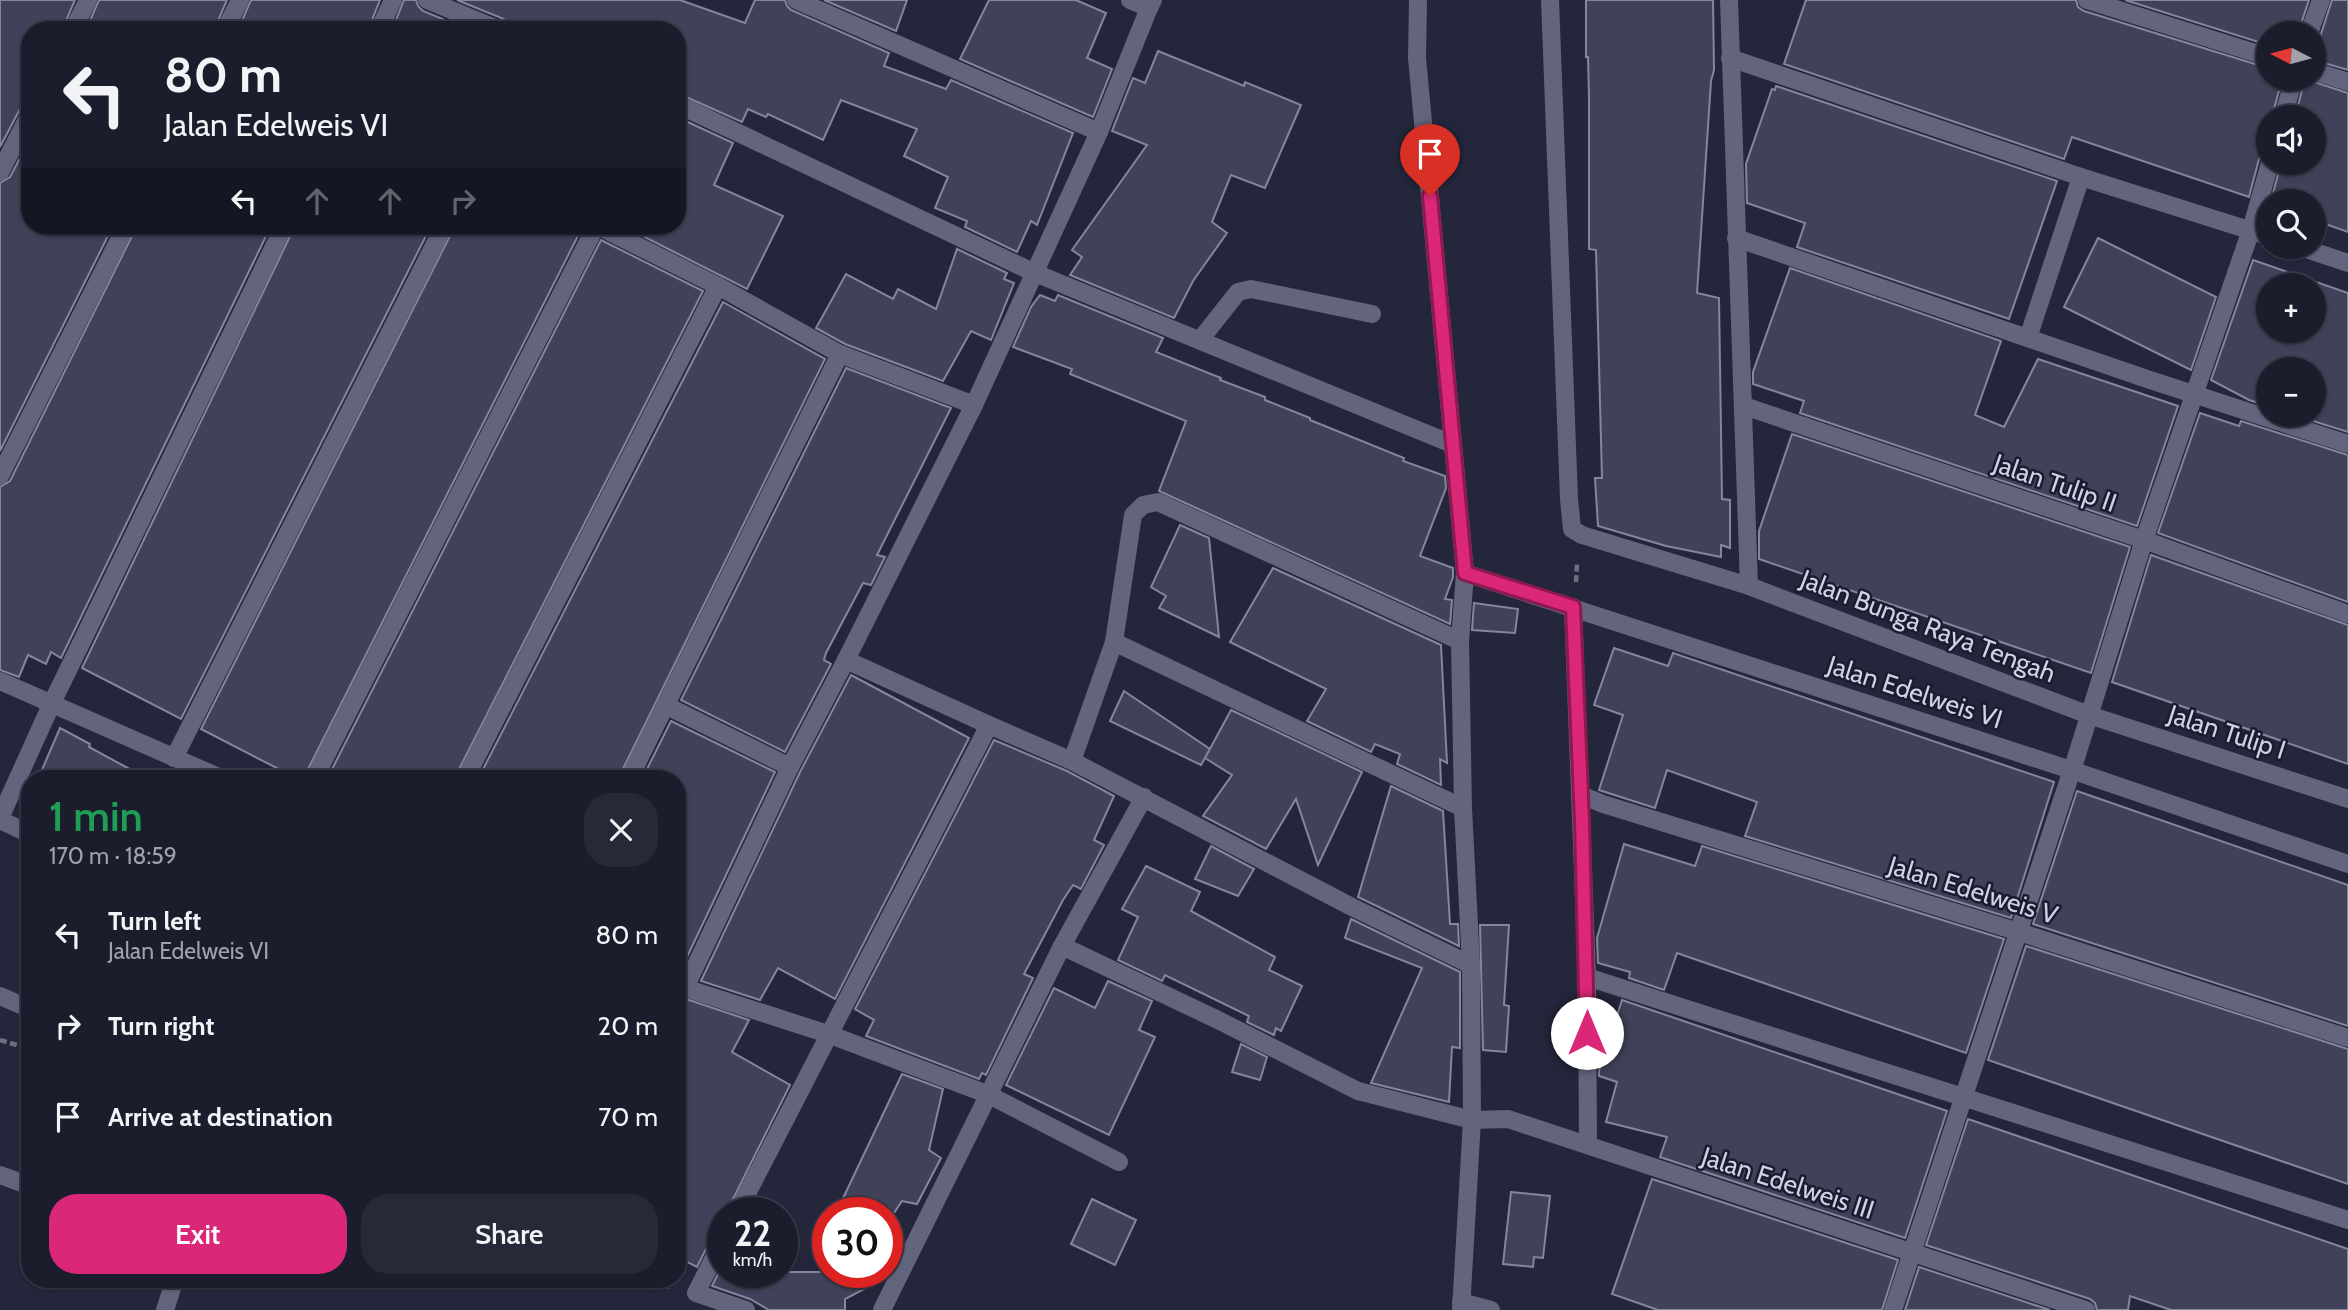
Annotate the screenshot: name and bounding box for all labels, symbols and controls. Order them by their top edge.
north arrow [2256,21,2326,91]
map controls [2256,21,2326,427]
text: 80 m [164,45,282,104]
icon: left [49,49,140,140]
text: Jalan Edelweis VI [164,105,388,144]
button: sound [2256,105,2326,175]
pin [1400,124,1460,196]
icon: arrive [1411,135,1449,173]
icon: left [225,182,263,220]
icon: ahead [298,182,336,220]
icon: ahead [371,182,409,220]
icon: right [444,182,482,220]
button: search [2256,189,2326,259]
button: + [2256,273,2326,343]
button: − [2256,357,2326,427]
street label: Jalan Tulip II [1988,447,2121,519]
street label: Jalan Bunga Raya Tengah [1795,562,2060,689]
street label: Jalan Edelweis VI [1822,648,2007,735]
street label: Jalan Tulip I [2163,698,2290,766]
text: 1 min [49,790,143,842]
button: close [584,793,658,867]
text: 170 m · 18:59 [49,842,177,870]
street label: Jalan Edelweis V [1883,849,2062,931]
text: Turn left [108,905,201,937]
icon: left [49,916,87,954]
text: 80 m [595,919,658,951]
text: Jalan Edelweis VI [108,937,269,965]
position arrow [1550,996,1624,1070]
icon: right [49,1007,87,1045]
text: Turn right [108,1010,214,1042]
text: 20 m [598,1010,658,1042]
icon: arrive [49,1098,87,1136]
text: Arrive at destination [108,1101,333,1133]
text: 70 m [598,1101,658,1133]
street label: Jalan Edelweis III [1697,1140,1878,1226]
button: Exit [49,1194,347,1274]
button: Share [361,1194,658,1274]
speed limit sign: 30 [812,1197,903,1288]
text: 22 [734,1212,771,1255]
text: km/h [733,1249,772,1271]

